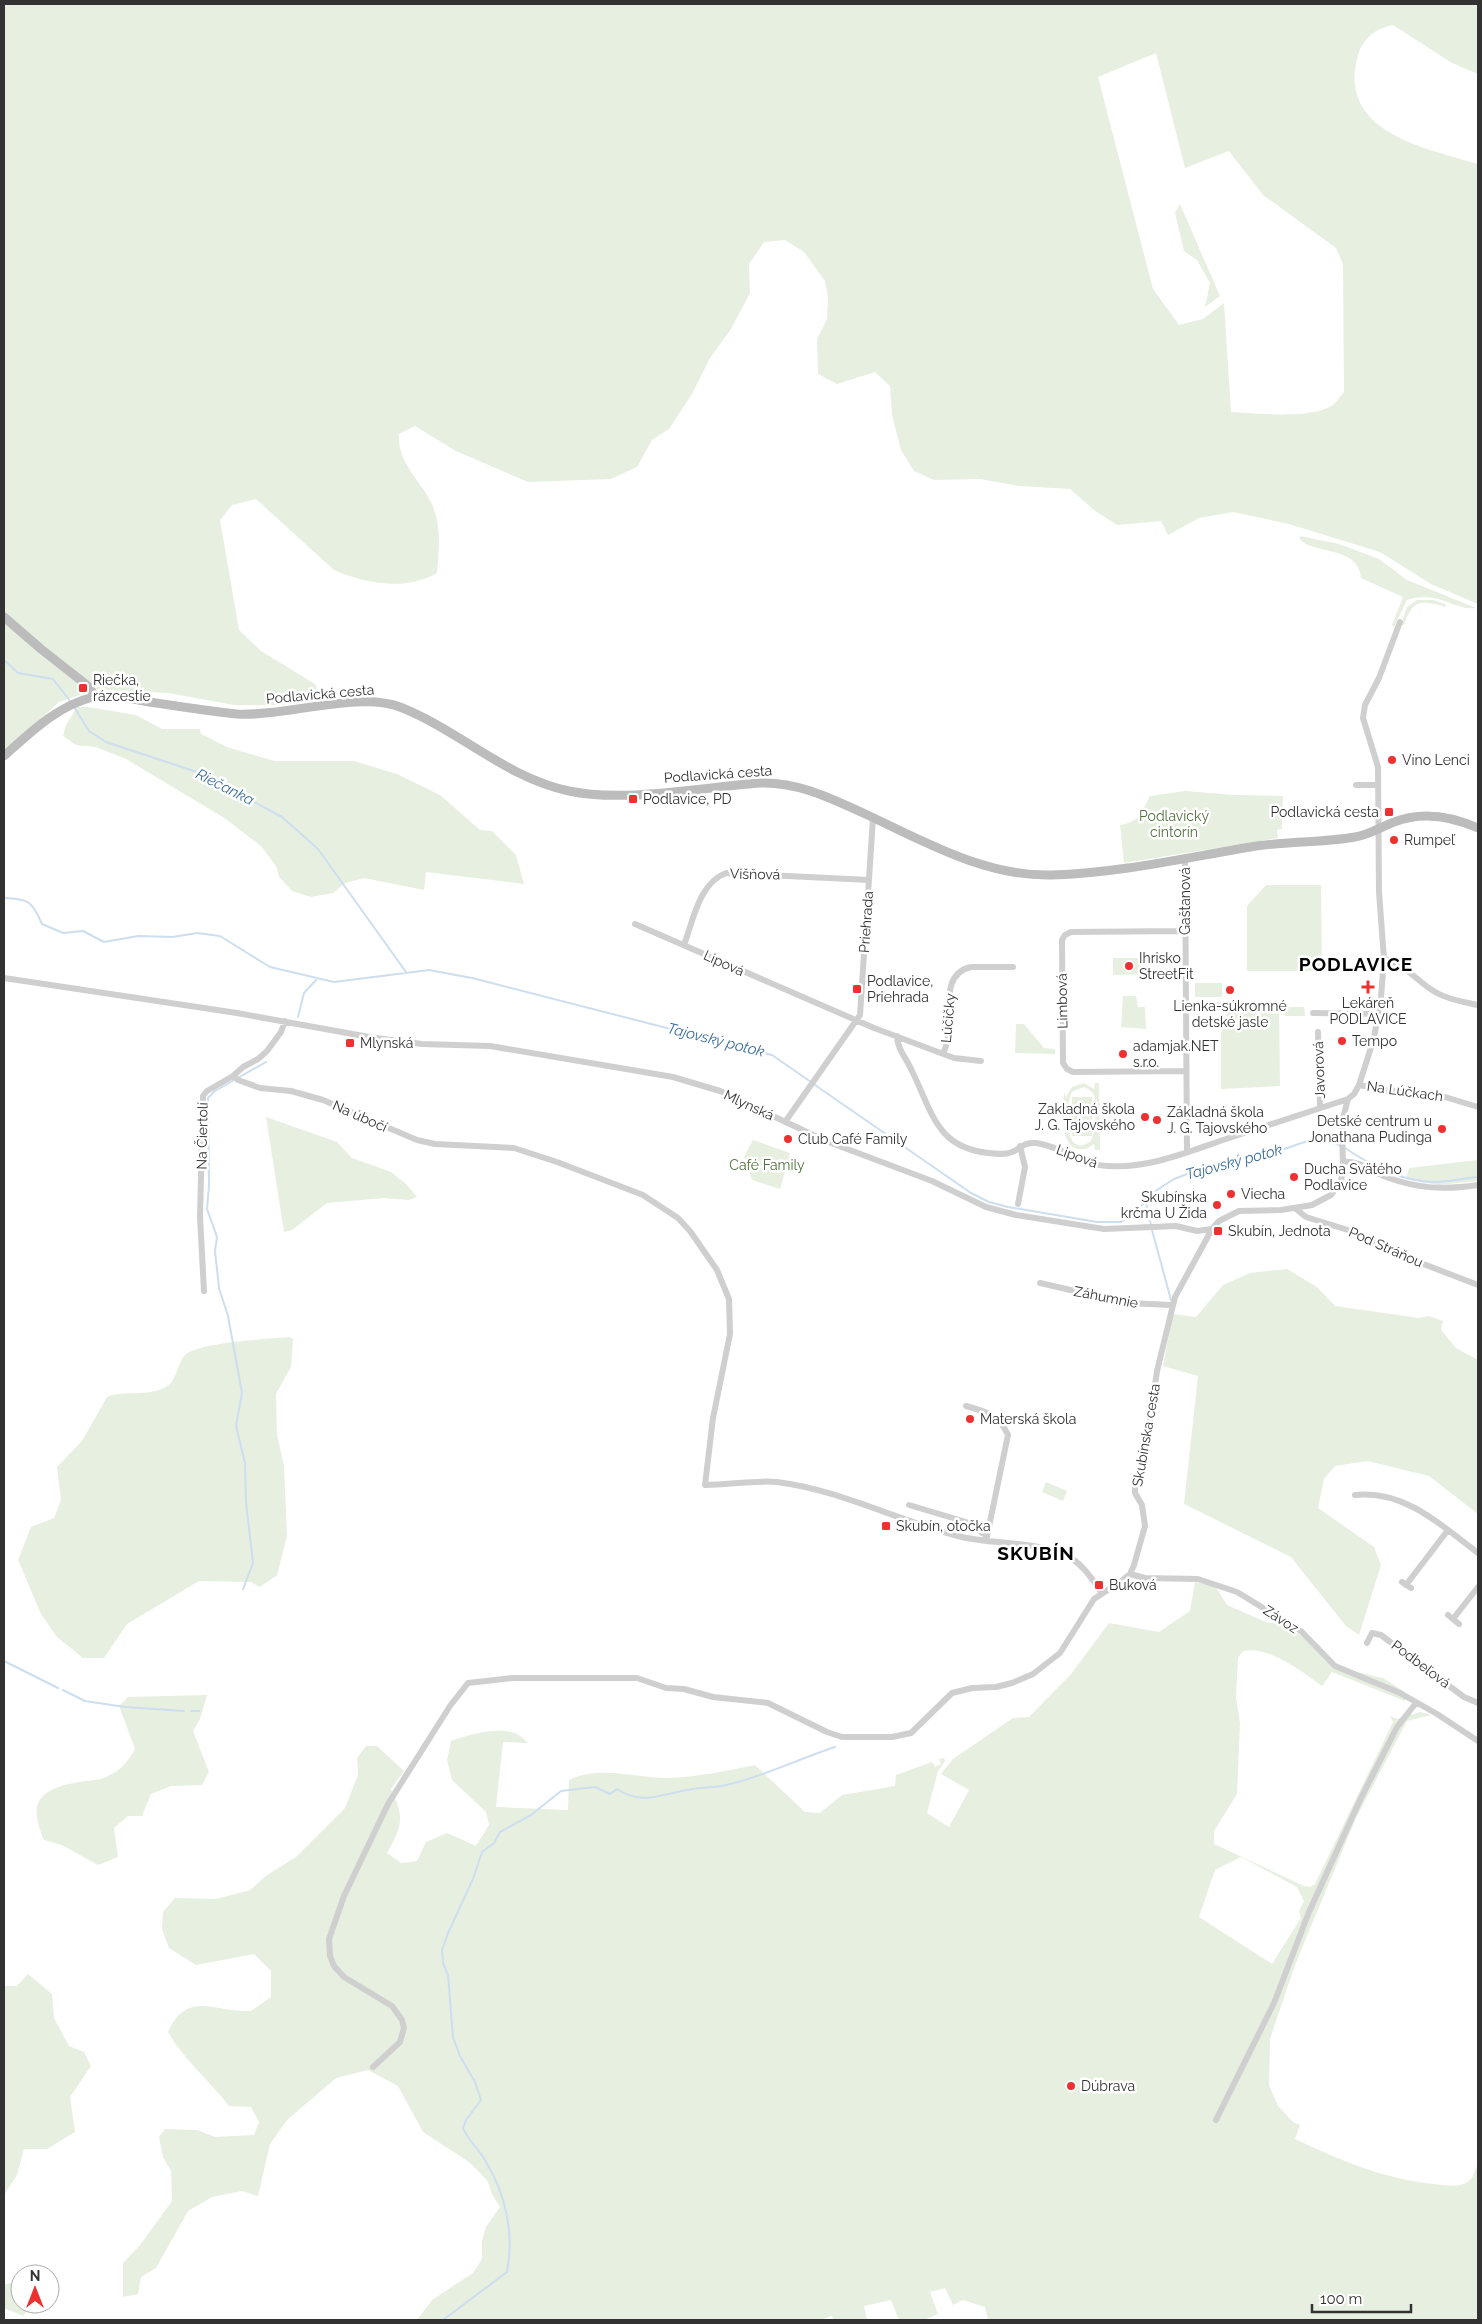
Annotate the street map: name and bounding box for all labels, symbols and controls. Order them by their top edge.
place label: Riečka, rázcestie [93,672,151,704]
street label: Podlavická cesta [265,681,375,707]
marker: Riečka, rázcestie [77,682,89,694]
place label: Víno Lenci [1402,752,1470,768]
marker: Víno Lenci [1386,754,1398,766]
street label: Podlavická cesta [663,762,773,786]
water label: Riečanka [193,765,257,809]
place label: Podlavice, PD [643,791,732,807]
marker: Podlavice, PD [627,793,639,805]
place label: Podlavická cesta [1270,804,1379,820]
marker: Podlavická cesta [1383,806,1395,818]
park label: Podlavický cintorín [1139,808,1209,840]
place label: Rumpeľ [1404,832,1456,848]
marker: Rumpeľ [1388,834,1400,846]
street label: Višňová [730,866,780,882]
street label: Gaštanová [1177,867,1193,935]
street label: Priehrada [856,891,876,953]
street label: Lipová [701,947,747,979]
place label: Ihrisko StreetFit [1139,950,1194,982]
district label: PODLAVICE [1299,953,1413,975]
marker: Ihrisko StreetFit [1123,960,1135,972]
place label: Podlavice, Priehrada [867,973,933,1005]
street label: Limbová [1054,973,1070,1029]
marker: Lekáreň PODLAVICE [1362,981,1374,993]
marker: Podlavice, Priehrada [851,983,863,995]
marker: Lienka-súkromné detské jasle [1224,984,1236,996]
street label: Lúčičky [938,992,958,1044]
place label: Lekáreň PODLAVICE [1329,995,1407,1027]
place label: Lienka-súkromné detské jasle [1173,998,1287,1030]
water label: Tajovský potok [666,1019,766,1061]
place label: Tempo [1352,1033,1397,1049]
place label: Mlynská [360,1035,413,1051]
marker: Tempo [1336,1035,1348,1047]
marker: Mlynská [344,1037,356,1049]
place label: adamjak.NET s.r.o. [1133,1038,1219,1070]
street label: Javorová [1310,1041,1328,1099]
marker: adamjak.NET s.r.o. [1117,1048,1129,1060]
street label: Na Lúčkach [1366,1078,1444,1104]
street label: Mlynská [721,1086,777,1124]
street label: Na úbočí [330,1097,391,1135]
street label: Na Čiertolí [191,1101,211,1170]
place label: Zakladná škola J. G. Tajovského [1035,1101,1135,1133]
place label: Základná škola J. G. Tajovského [1167,1104,1267,1136]
marker: Zakladná škola J. G. Tajovského [1139,1111,1151,1123]
place label: Detské centrum u Jonathana Pudinga [1308,1113,1432,1145]
marker: Základná škola J. G. Tajovského [1151,1114,1163,1126]
marker: Detské centrum u Jonathana Pudinga [1436,1123,1448,1135]
place label: Club Café Family [798,1131,908,1147]
marker: Club Café Family [782,1133,794,1145]
water label: Tajovský potok [1184,1140,1284,1184]
street label: Lipová [1054,1141,1100,1171]
park label: Café Family [729,1157,805,1173]
place label: Ducha Svätého Podlavice [1304,1161,1402,1193]
marker: Ducha Svätého Podlavice [1288,1171,1300,1183]
place label: Viecha [1241,1186,1285,1202]
marker: Viecha [1225,1188,1237,1200]
place label: Skubínska krčma U Žida [1121,1189,1207,1221]
marker: Skubínska krčma U Žida [1211,1199,1223,1211]
place label: Skubín, Jednota [1228,1223,1331,1239]
street label: Pod Stráňou [1346,1224,1426,1270]
marker: Skubín, Jednota [1212,1225,1224,1237]
street label: Záhumnie [1072,1283,1140,1311]
street label: Skubínska cesta [1129,1382,1163,1488]
place label: Materská škola [980,1411,1076,1427]
marker: Materská škola [964,1413,976,1425]
place label: Skubín, otočka [896,1518,991,1534]
marker: Skubín, otočka [880,1520,892,1532]
district label: SKUBÍN [997,1542,1075,1564]
place label: Buková [1109,1577,1157,1593]
marker: Buková [1093,1579,1105,1591]
street label: Závoz [1261,1602,1302,1636]
street label: Podbeľová [1389,1637,1453,1691]
place label: Dúbrava [1081,2078,1135,2094]
marker: Dúbrava [1065,2080,1077,2092]
north arrow [10,2264,60,2314]
text: N [30,2268,40,2284]
scale bar [1312,2282,1411,2314]
text: 100 m [1320,2290,1362,2308]

